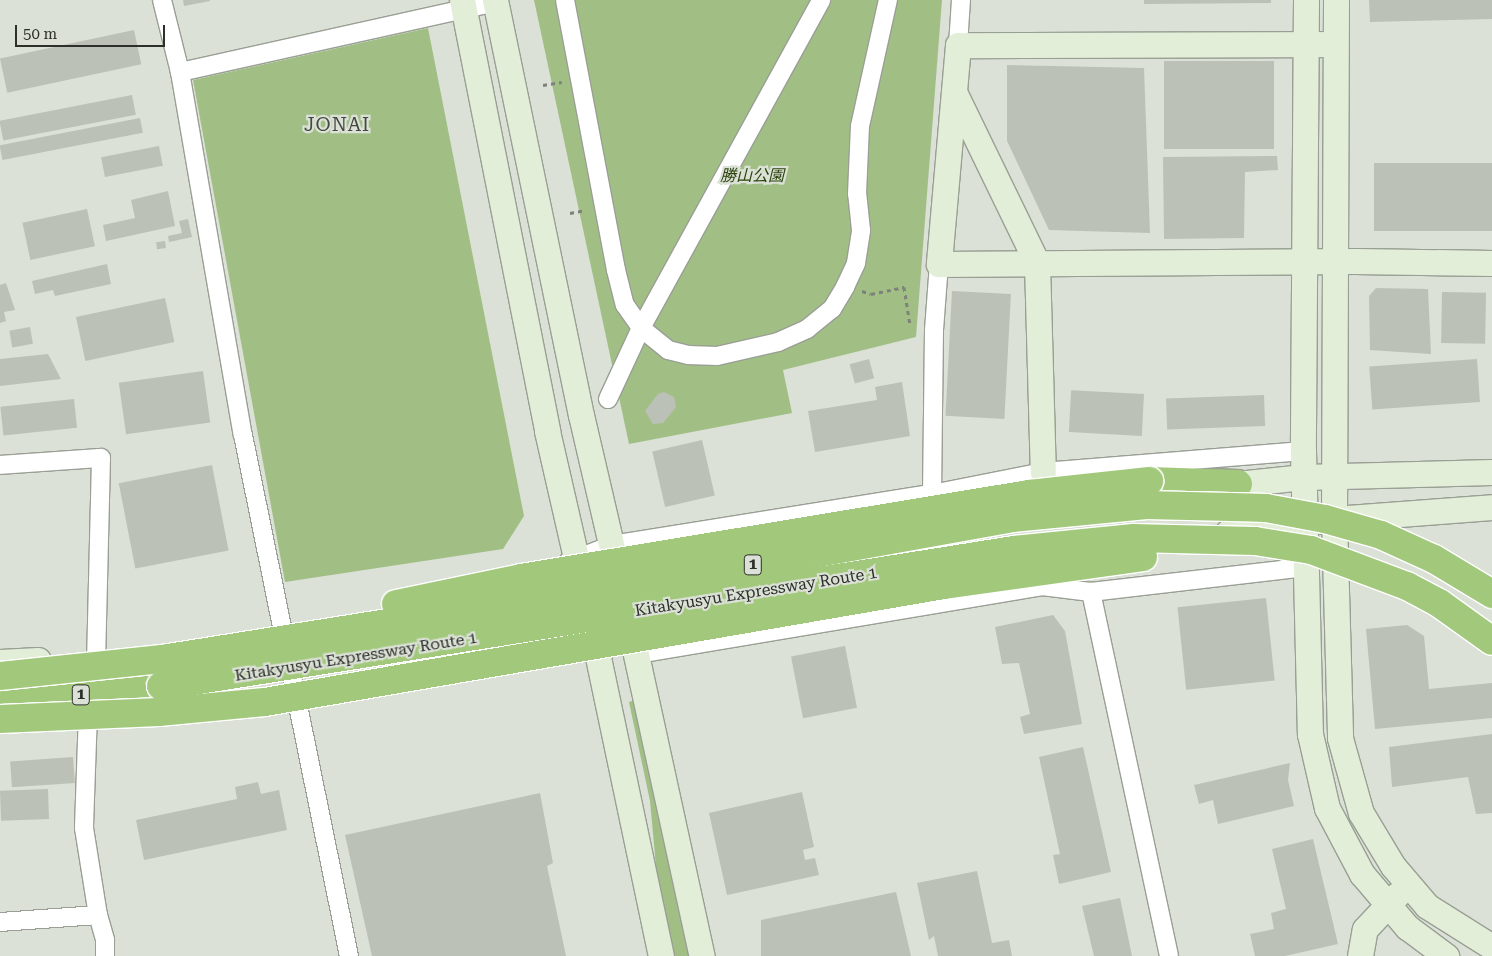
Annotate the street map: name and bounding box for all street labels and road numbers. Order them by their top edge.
road number: 1 [743,552,763,578]
street label: Kitakyusyu Expressway Route 1 [633,563,879,621]
street label: Kitakyusyu Expressway Route 1 [233,628,479,686]
road number: 1 [71,682,91,708]

